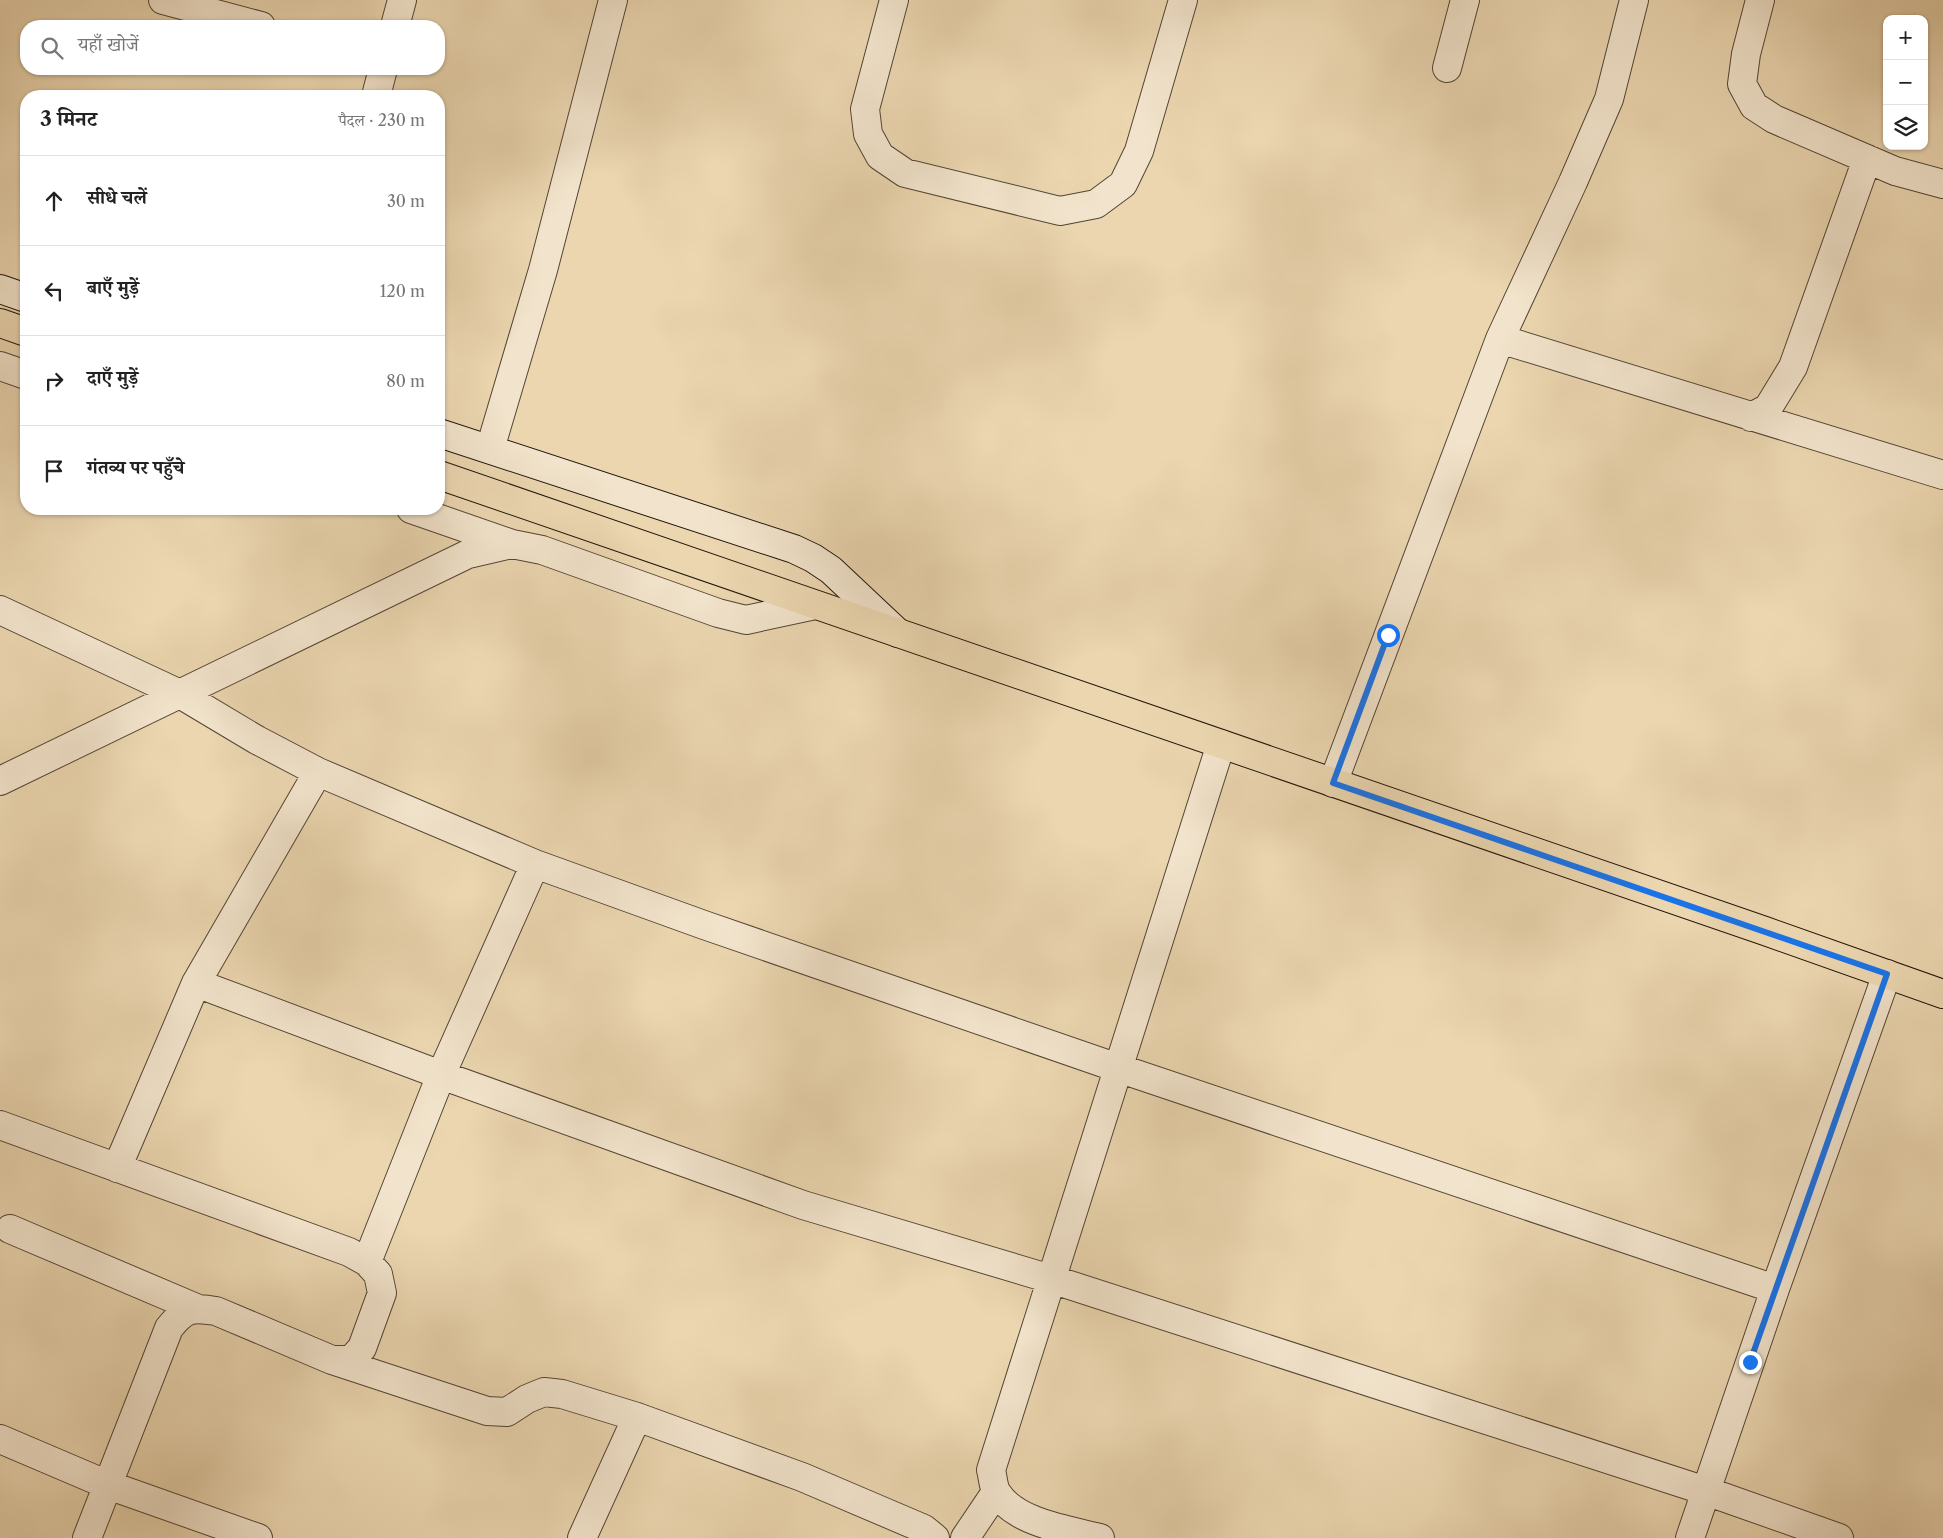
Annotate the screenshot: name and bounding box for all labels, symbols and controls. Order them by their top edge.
map controls [1883,15,1928,150]
button: + [1883,15,1928,60]
search box [20,20,445,75]
text: यहाँ खोजें [78,33,139,56]
icon: search [38,34,66,62]
button: − [1883,60,1928,105]
button: layers [1883,105,1928,150]
text: 3 मिनट [40,106,97,131]
text: पैदल · 230 m [339,110,425,130]
text: सीधे चलें [87,186,147,209]
icon: ahead [40,187,68,215]
text: 30 m [387,191,425,211]
text: बाएँ मुड़ें [87,276,139,299]
icon: left [40,277,68,305]
text: 120 m [380,281,425,301]
text: दाएँ मुड़ें [87,366,138,389]
icon: right [40,367,68,395]
text: 80 m [386,371,425,391]
text: गंतव्य पर पहुँचे [87,456,184,479]
icon: arrive [40,457,68,485]
route start [1377,624,1400,647]
route end [1739,1351,1762,1374]

